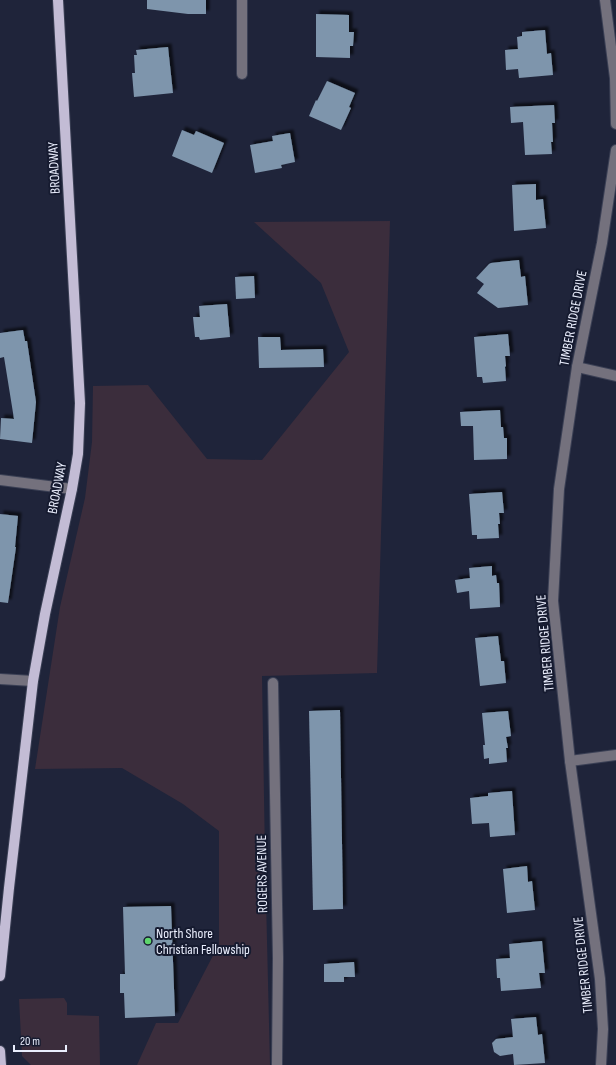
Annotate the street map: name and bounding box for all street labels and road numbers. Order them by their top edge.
street label: BROADWAY [44,141,64,195]
street label: TIMBER RIDGE DRIVE [555,269,591,367]
street label: BROADWAY [44,461,70,515]
street label: TIMBER RIDGE DRIVE [532,594,558,692]
street label: ROGERS AVENUE [253,835,271,913]
street label: TIMBER RIDGE DRIVE [569,916,597,1014]

